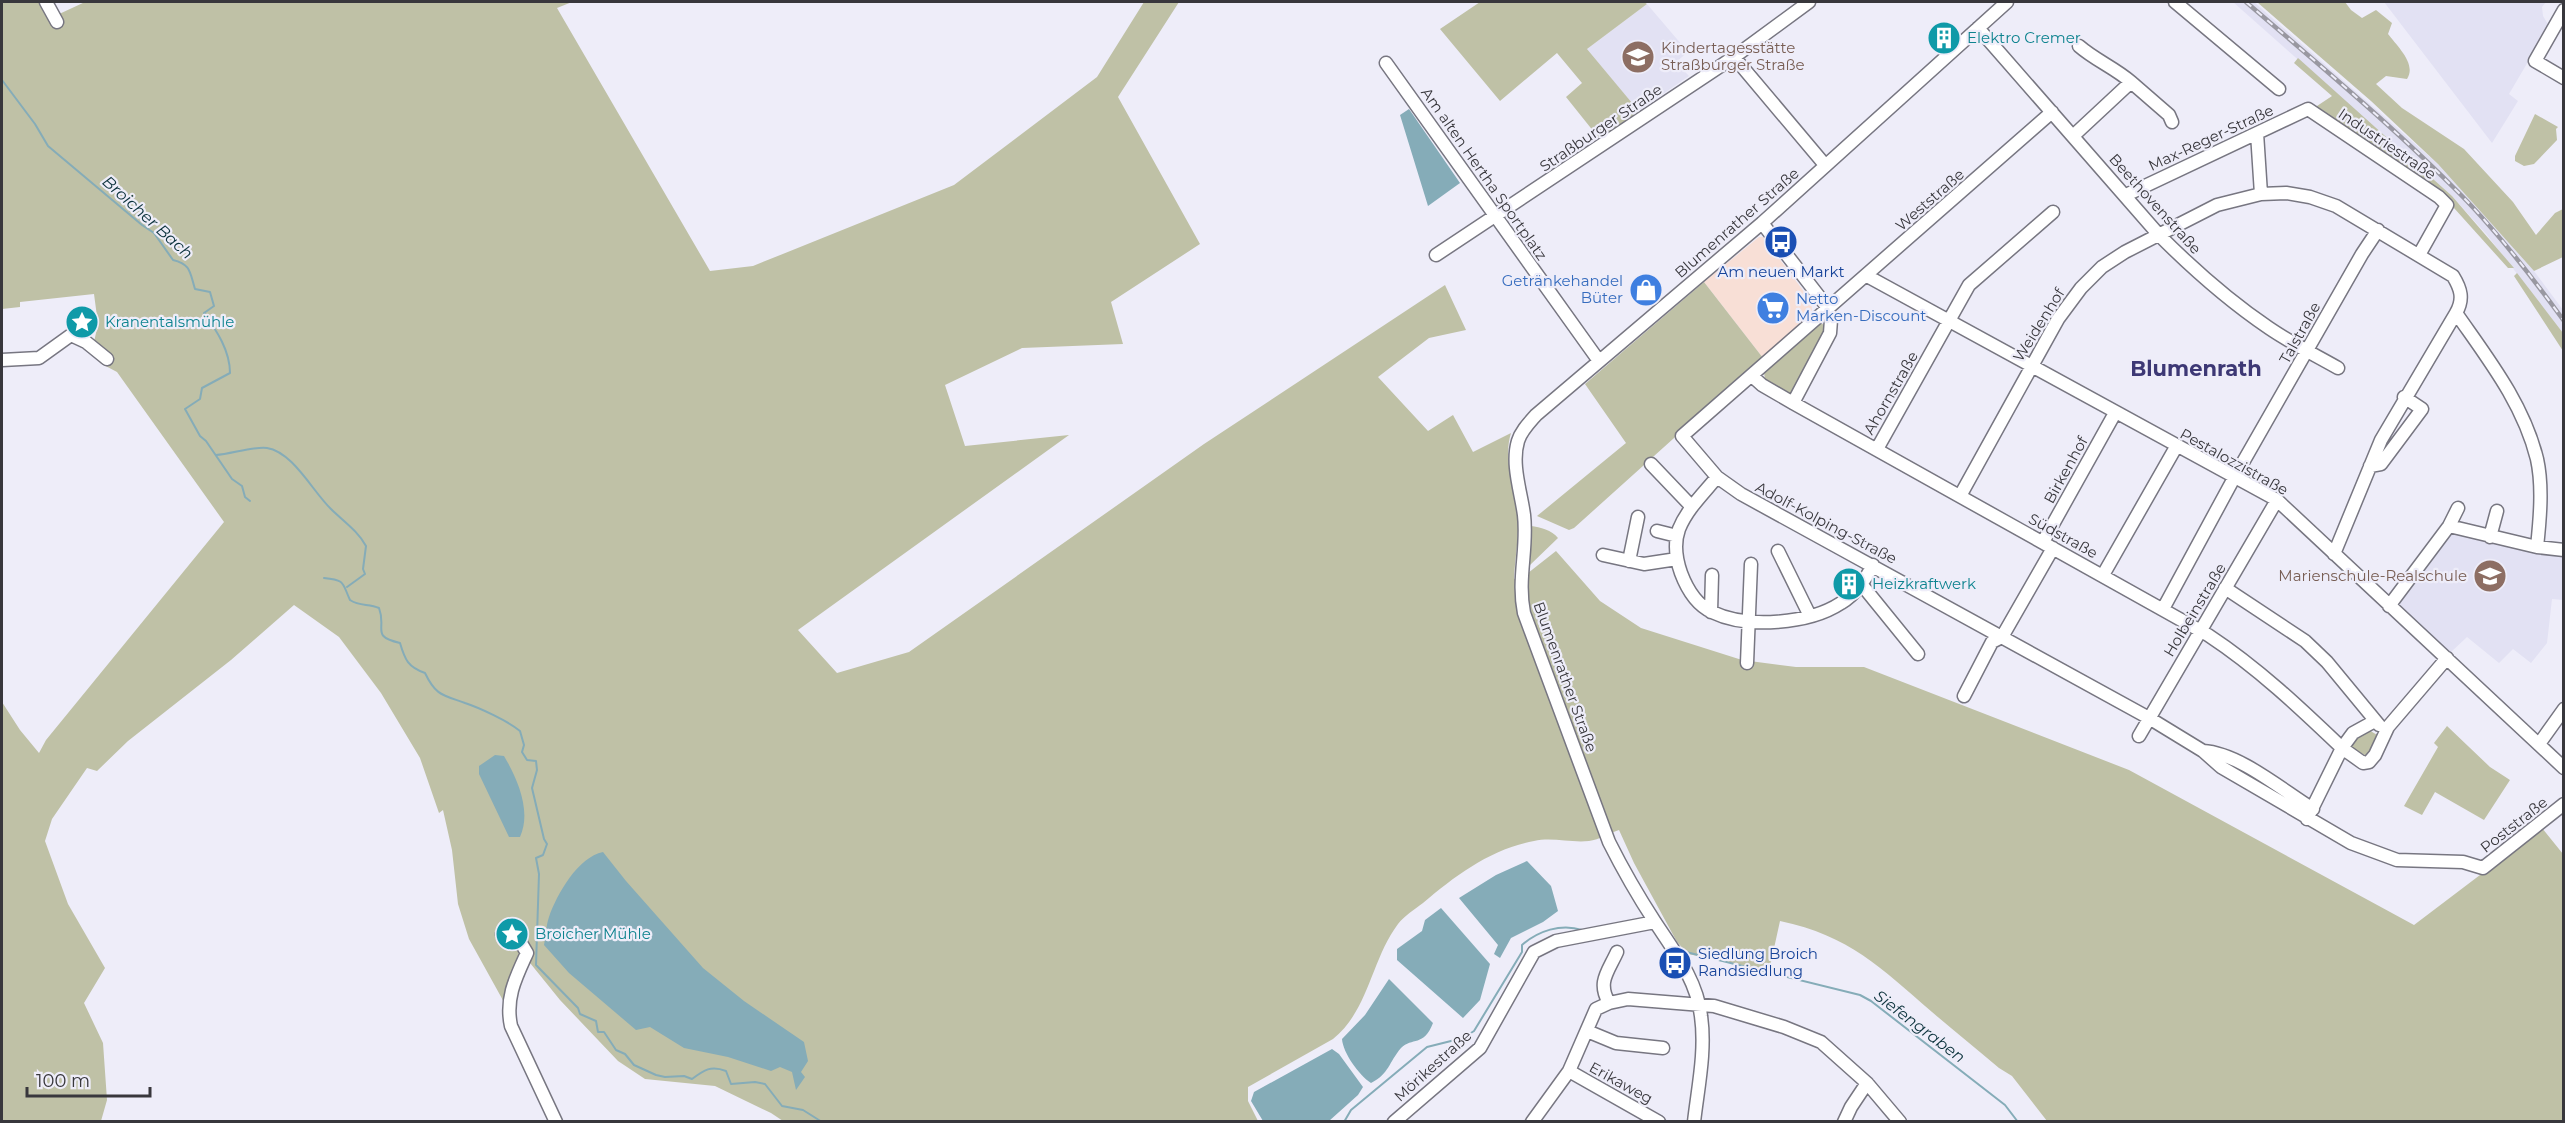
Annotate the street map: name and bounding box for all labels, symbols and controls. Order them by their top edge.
building icon: Elektro Cremer [1926,20,1962,56]
place label: Elektro Cremer [1967,28,2081,47]
place label: Kindertagesstätte Straßburger Straße [1661,38,1805,74]
school or university icon: Kindertagesstätte Straßburger Straße [1620,39,1656,75]
street label: Straßburger Straße [1536,80,1666,176]
street label: Am alten Hertha Sportplatz [1417,84,1552,264]
street label: Max-Reger-Straße [2145,100,2276,175]
street label: Industriestraße [2335,104,2440,183]
street label: Beethovenstraße [2105,149,2205,258]
street label: Blumenrather Straße [1671,163,1803,282]
street label: Weststraße [1891,165,1968,235]
water label: Broicher Bach [99,172,197,263]
bus stop icon: Am neuen Markt [1763,224,1799,260]
place label: Am neuen Markt [1717,262,1845,281]
place label: Getränkehandel Büter [1502,271,1623,307]
shop icon: Getränkehandel Büter [1628,272,1664,308]
street label: Weidenhof [2009,284,2069,365]
place label: Netto Marken-Discount [1796,289,1926,325]
supermarket icon: Netto Marken-Discount [1755,290,1791,326]
street label: Talstraße [2275,298,2324,367]
place icon: Kranentalsmühle [64,304,100,340]
place label: Kranentalsmühle [105,312,234,331]
street label: Ahornstraße [1859,348,1922,438]
district label: Blumenrath [2130,356,2262,381]
street label: Pestalozzistraße [2177,424,2292,499]
street label: Birkenhof [2039,432,2092,507]
street label: Adolf-Kolping-Straße [1752,477,1900,568]
street label: Südstraße [2025,509,2101,562]
school or university icon: Marienschule-Realschule [2472,558,2508,594]
street label: Holbeinstraße [2159,560,2230,660]
building icon: Heizkraftwerk [1831,566,1867,602]
place label: Marienschule-Realschule [2278,566,2467,585]
place label: Heizkraftwerk [1872,574,1976,593]
street label: Blumenrather Straße [1529,599,1602,755]
street label: Poststraße [2476,792,2551,857]
place icon: Broicher Mühle [494,916,530,952]
place label: Broicher Mühle [535,924,651,943]
place label: Siedlung Broich Randsiedlung [1698,944,1818,980]
bus stop icon: Siedlung Broich Randsiedlung [1657,945,1693,981]
water label: Siefengraben [1870,986,1969,1067]
street label: Mörikestraße [1390,1026,1475,1106]
street label: Erikaweg [1586,1057,1656,1108]
scale bar [27,1060,150,1098]
text: 100 m [36,1070,90,1092]

